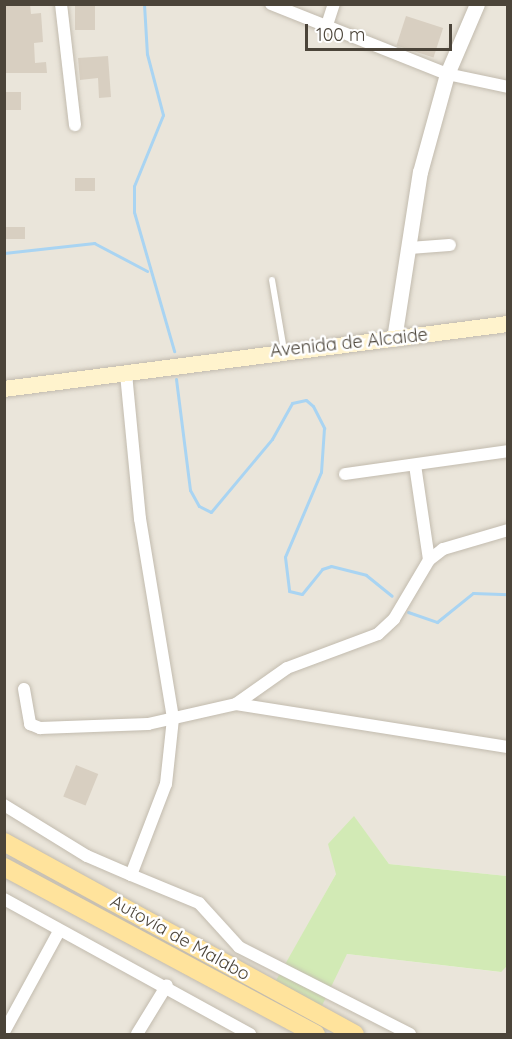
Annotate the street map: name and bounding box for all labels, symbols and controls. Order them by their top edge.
scale bar [308,12,455,50]
text: 100 m [316,23,365,46]
street label: Avenida de Alcaide [269,324,429,362]
street label: Autovía de Malabo [106,891,254,985]

